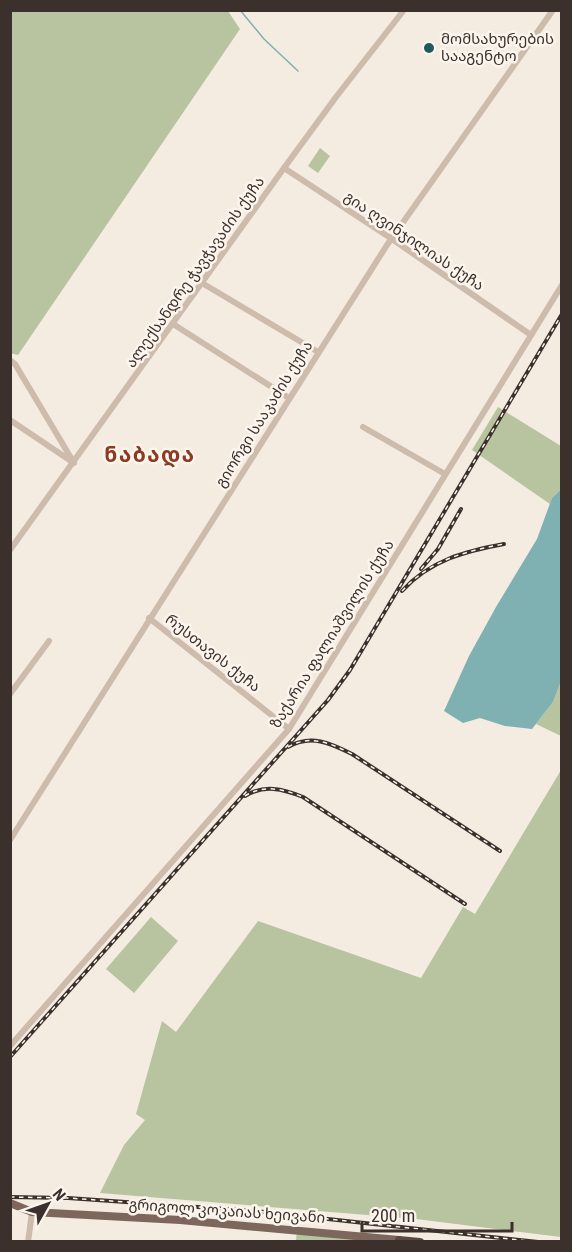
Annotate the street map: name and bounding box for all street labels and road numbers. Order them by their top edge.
street label: ალექსანდრე ჭავჭავაძის ქუჩა [122,173,268,371]
street label: გია ღვინჯილიას ქუჩა [341,187,487,295]
street label: გიორგი სააკაძის ქუჩა [211,337,317,491]
street label: ზაქარია ფალიაშვილის ქუჩა [266,536,398,732]
street label: რუსთავის ქუჩა [162,610,264,696]
street label: გრიგოლ კოკაიას ხეივანი [128,1195,326,1227]

